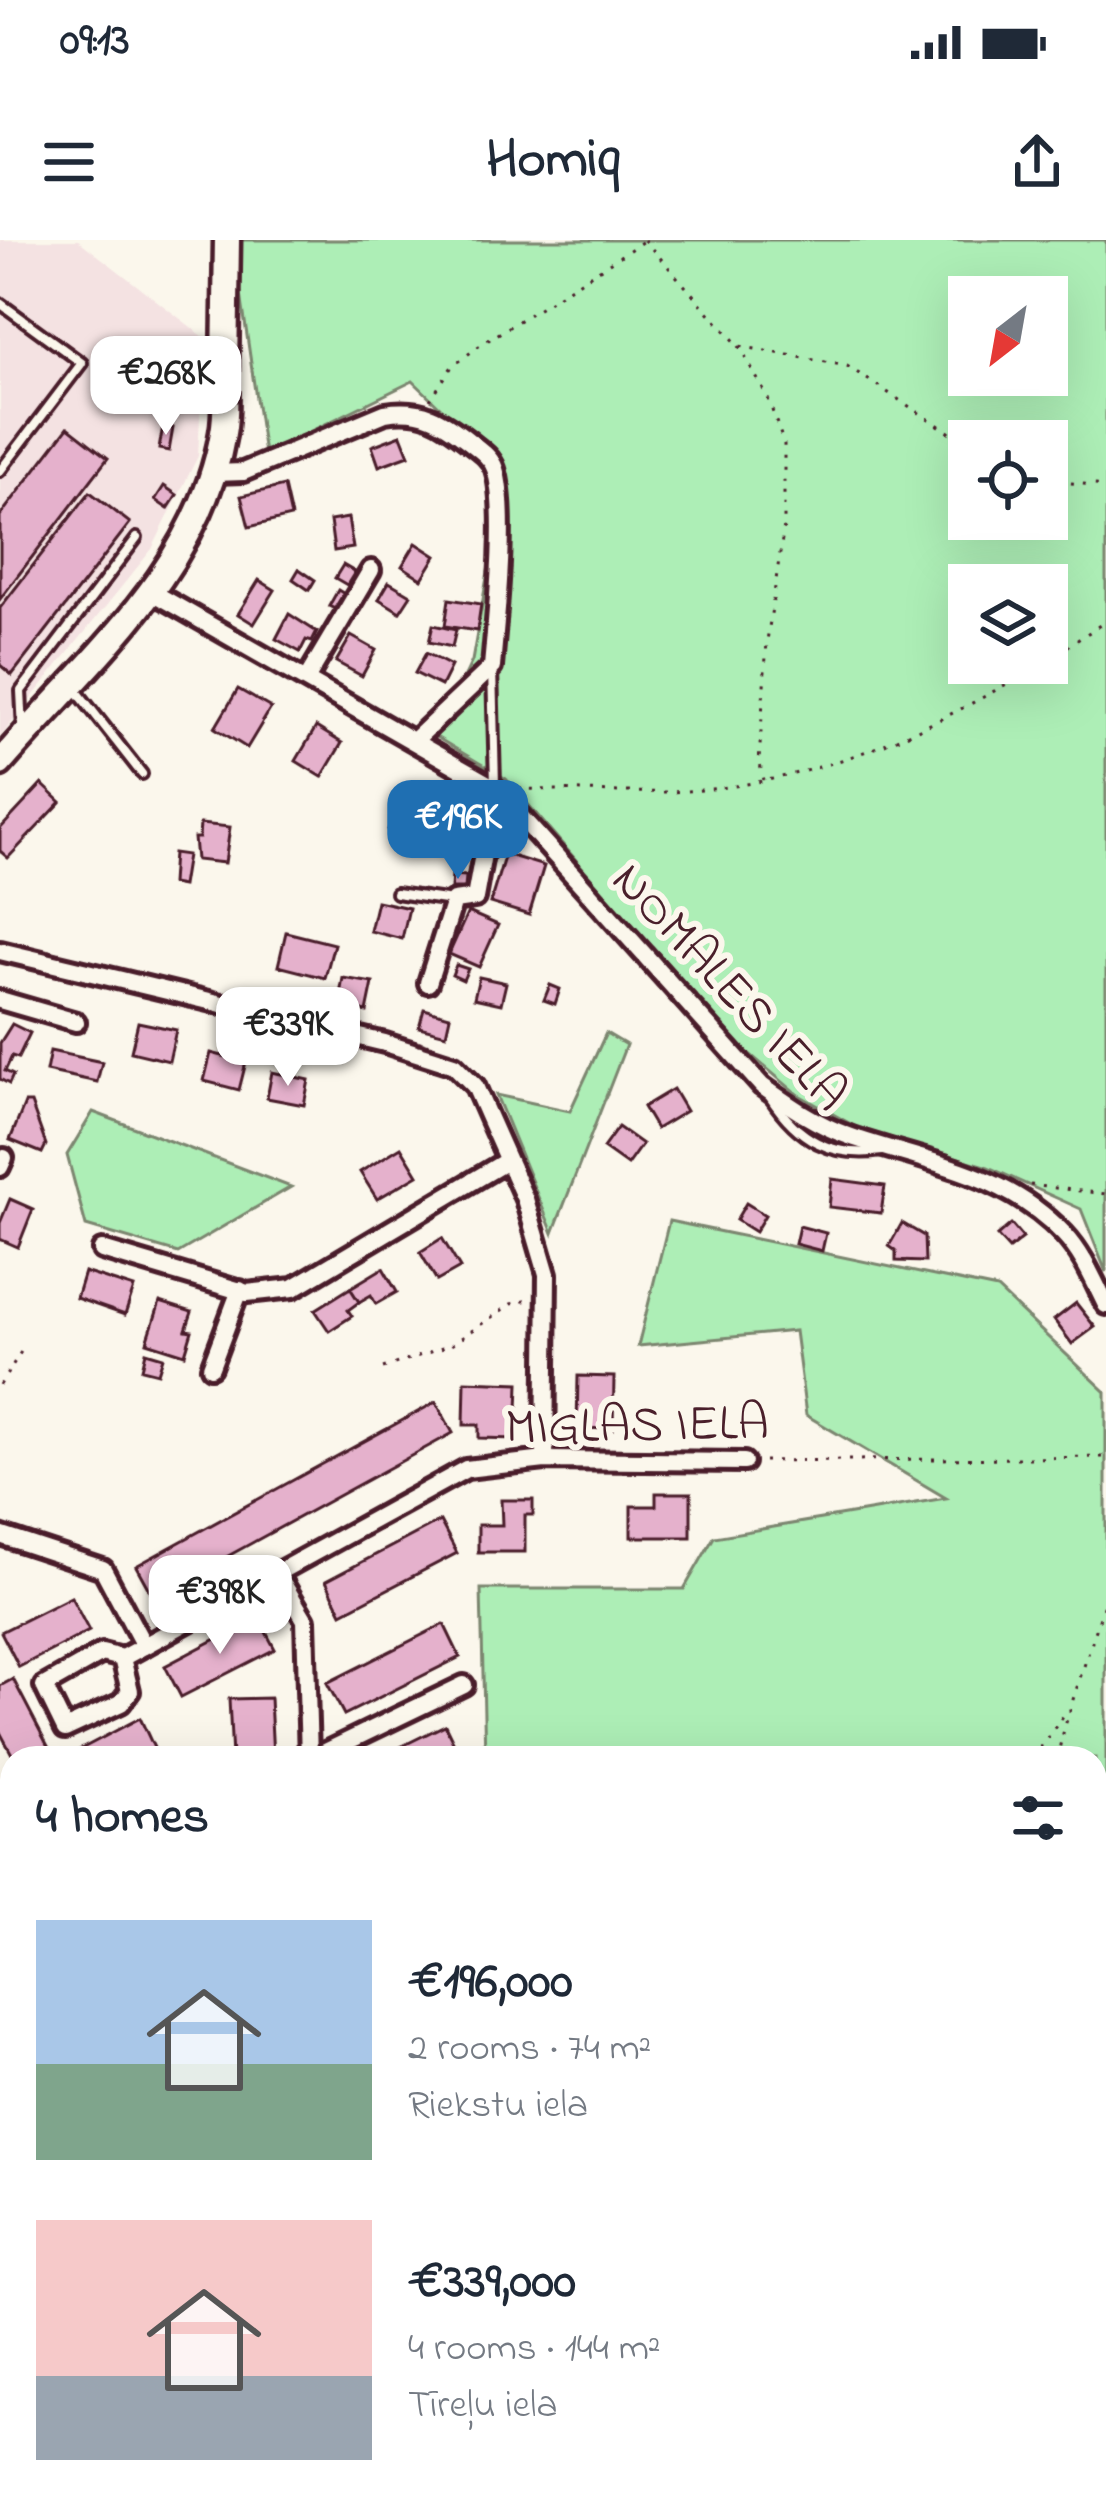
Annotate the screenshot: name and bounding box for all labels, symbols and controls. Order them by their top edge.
text: 09:13 [60,9,130,75]
text: Homiq [486,123,620,201]
icon: menu [36,129,102,195]
icon: share [1004,129,1070,195]
north arrow [948,276,1068,396]
map controls [948,276,1068,684]
pin: €268K [82,336,250,438]
text: €268K [117,346,215,403]
button: locate [948,420,1068,540]
button: layers [948,564,1068,684]
pin: €196K [374,780,542,882]
text: €196K [414,790,502,847]
street label: NOMALES IELA [592,847,864,1131]
pin: €339K [204,987,372,1089]
text: €339K [243,997,333,1054]
street label: MIGLAS IELA [505,1388,770,1467]
pin: €398K [136,1555,304,1657]
text: €398K [176,1565,264,1622]
text: 4 homes [36,1781,209,1856]
icon: filters [1005,1785,1071,1851]
text: €196,000 [408,1946,572,2021]
icon: home [132,1968,276,2112]
text: 2 rooms · 74 m² [408,2021,651,2078]
text: Riekstu iela [408,2078,588,2135]
text: €339,000 [408,2246,576,2321]
icon: home [132,2268,276,2412]
text: 4 rooms · 144 m² [408,2321,661,2378]
text: Tīreļu iela [408,2378,558,2435]

